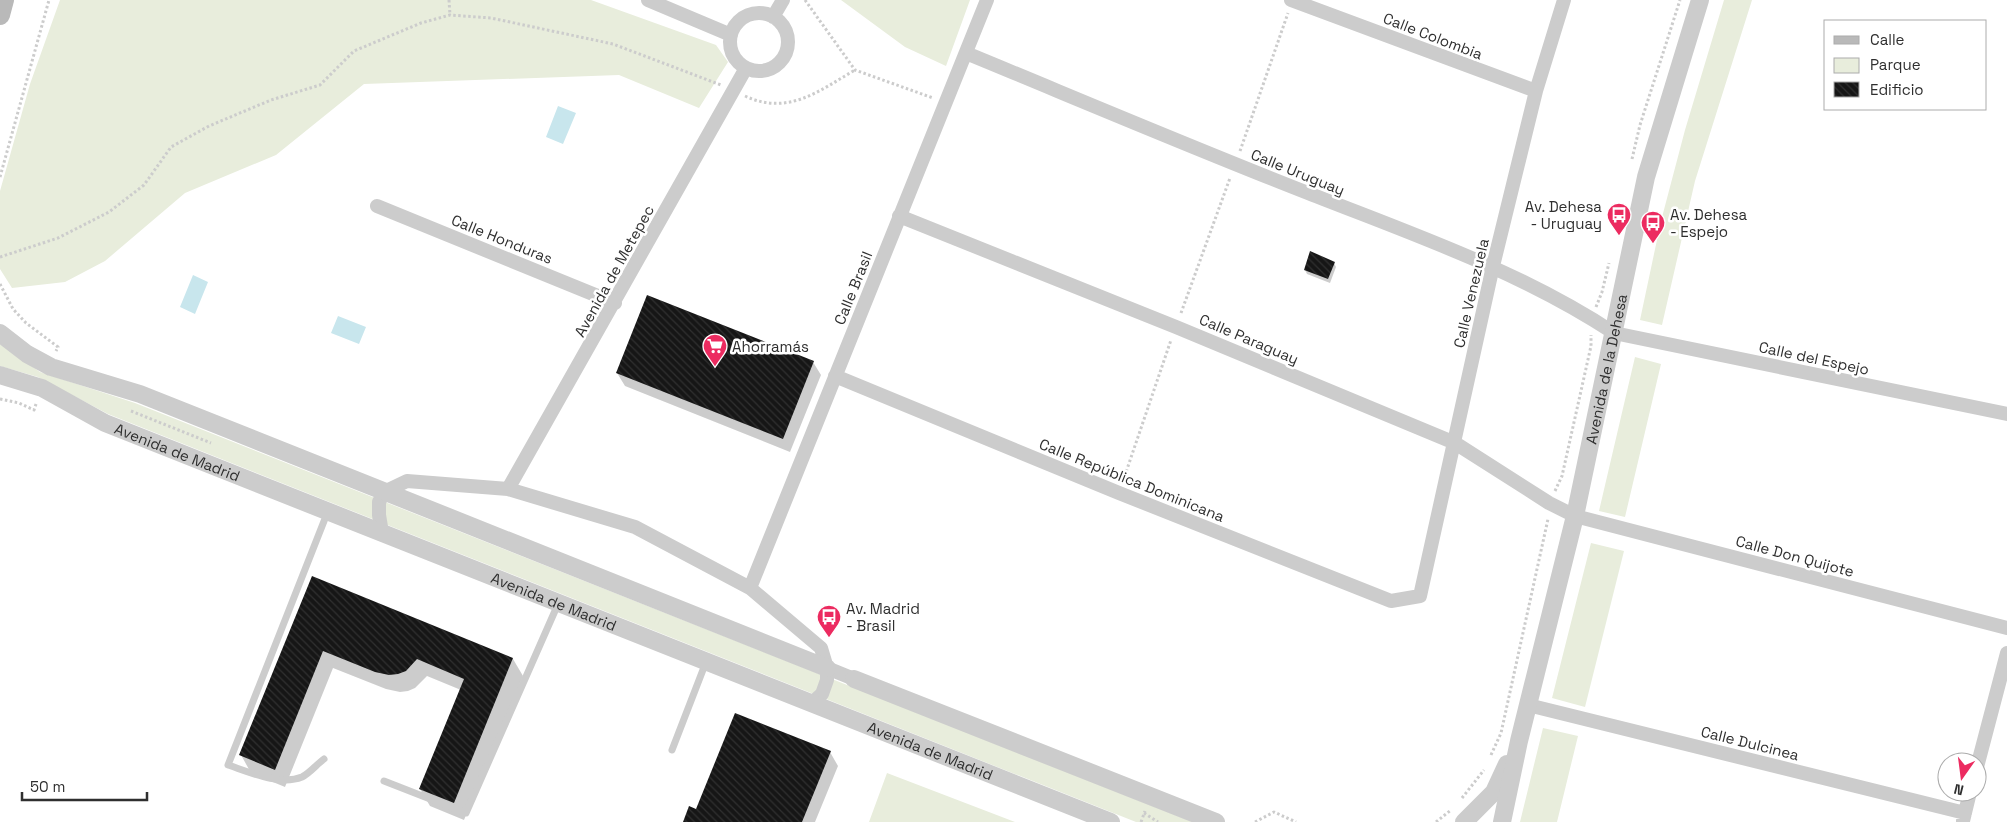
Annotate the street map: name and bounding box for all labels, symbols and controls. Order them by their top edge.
street label: Calle Colombia [1381,8,1486,64]
legend [1824,20,1987,110]
text: Calle [1870,30,1905,49]
text: Parque [1870,55,1921,74]
text: Edificio [1870,80,1924,99]
street label: Calle Uruguay [1248,145,1348,199]
place label: Av. Dehesa - Uruguay [1525,197,1602,233]
street label: Avenida de Metepec [570,202,658,340]
bus stop icon: Av. Dehesa - Uruguay [1606,202,1632,236]
place label: Av. Dehesa - Espejo [1670,205,1748,241]
street label: Calle Honduras [449,210,555,268]
bus stop icon: Av. Dehesa - Espejo [1640,210,1666,244]
street label: Calle Venezuela [1449,236,1493,350]
street label: Calle Brasil [830,249,876,327]
street label: Avenida de la Dehesa [1581,292,1631,446]
street label: Calle Paraguay [1196,310,1302,368]
supermarket icon: Ahorramás [702,333,728,367]
place label: Ahorramás [732,337,809,356]
street label: Calle del Espejo [1757,337,1871,379]
street label: Avenida de Madrid [112,418,243,485]
street label: Calle República Dominicana [1037,434,1228,526]
street label: Calle Don Quijote [1734,531,1856,581]
street label: Avenida de Madrid [488,568,619,634]
place label: Av. Madrid - Brasil [846,599,920,635]
bus stop icon: Av. Madrid - Brasil [816,604,842,638]
street label: Avenida de Madrid [865,717,996,784]
street label: Calle Dulcinea [1699,722,1801,764]
north arrow [1937,752,1987,802]
scale bar [22,770,148,802]
text: 50 m [30,777,65,796]
text: N [1952,780,1966,799]

